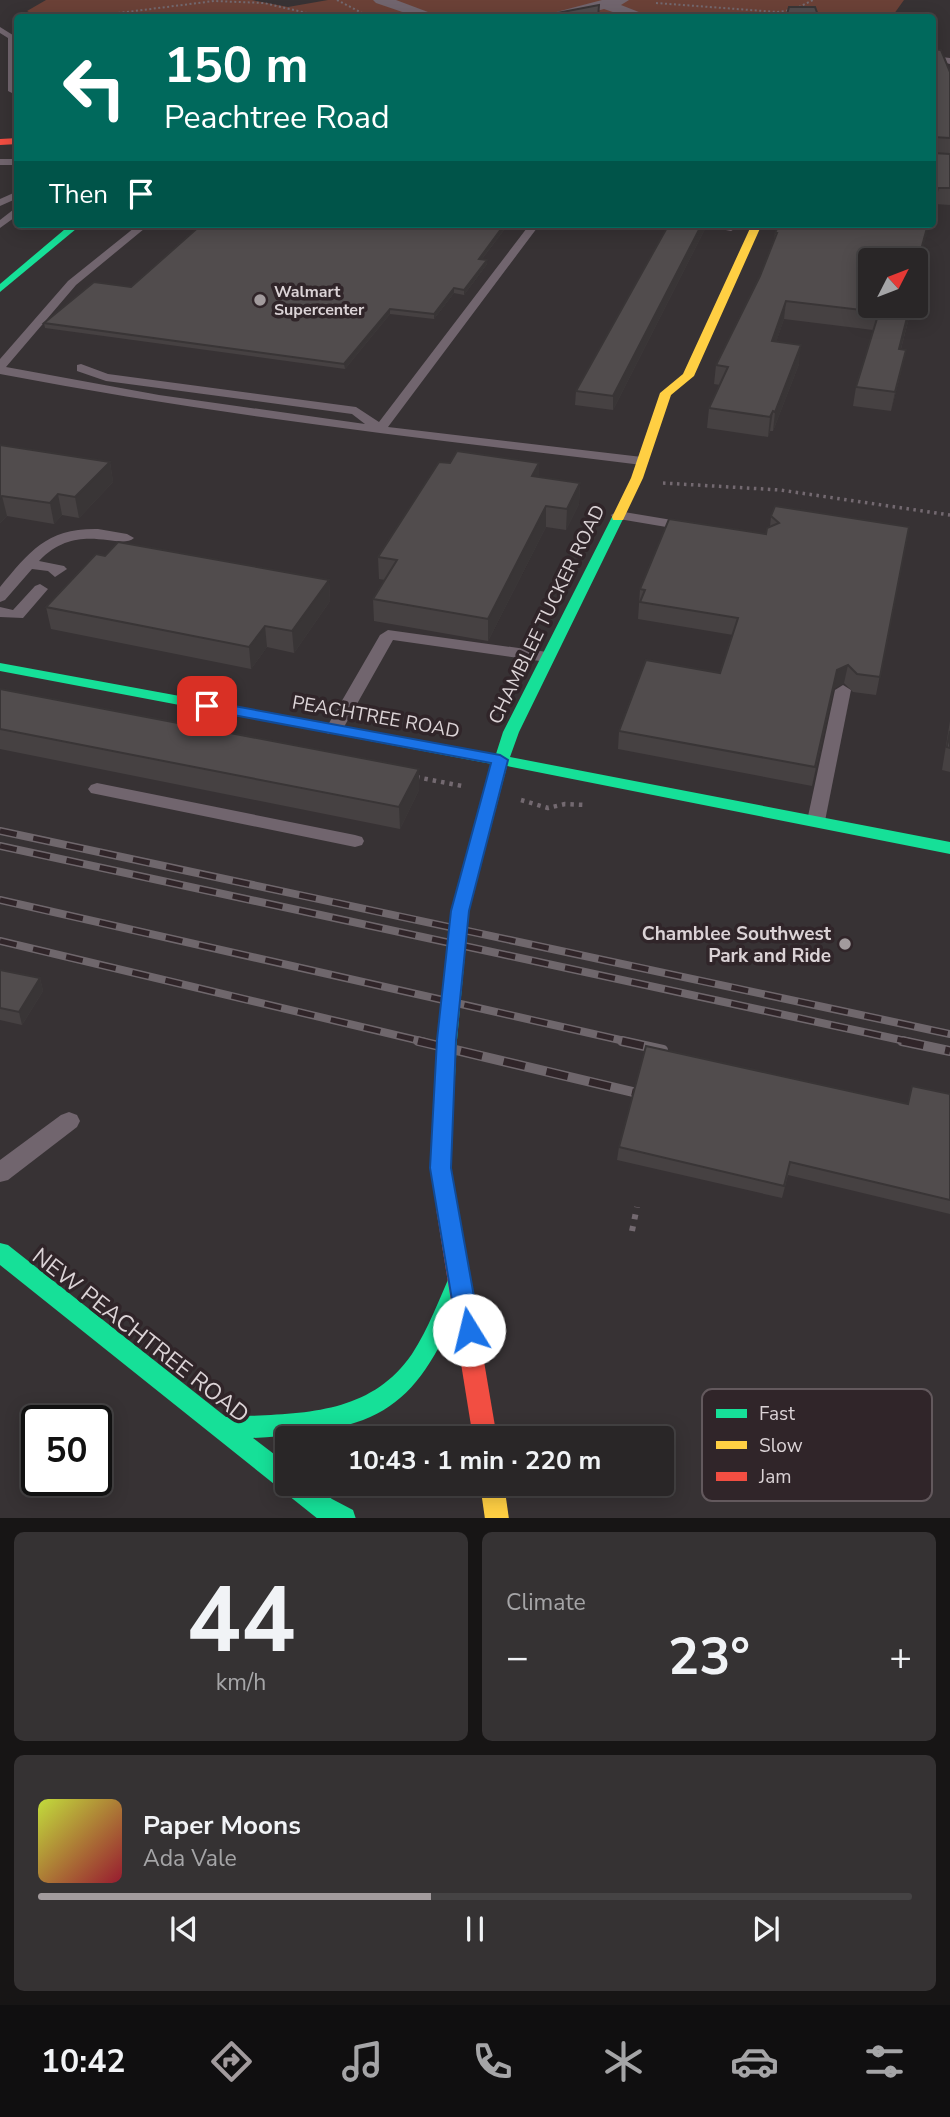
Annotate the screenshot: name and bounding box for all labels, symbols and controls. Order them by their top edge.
text: 150 m [164,32,308,99]
icon: left [49,42,140,133]
text: Peachtree Road [164,96,390,139]
icon: arrive [122,175,160,213]
text: Then [49,177,108,212]
north arrow [858,248,928,318]
map controls [858,248,928,318]
place label: Walmart Supercenter [274,281,365,321]
marker: Walmart Supercenter [252,292,268,308]
street label: CHAMBLEE TUCKER ROAD [482,500,611,728]
pin [177,676,237,736]
icon: arrive [188,687,226,725]
street label: PEACHTREE ROAD [290,689,462,745]
place label: Chamblee Southwest Park and Ride [642,921,832,969]
marker: Chamblee Southwest Park and Ride [837,936,853,952]
street label: NEW PEACHTREE ROAD [26,1241,255,1430]
position arrow [432,1293,506,1367]
legend [702,1389,932,1501]
text: Fast [759,1401,795,1427]
speed limit sign: 50 [21,1405,112,1496]
text: Slow [759,1433,803,1459]
text: 10:43 · 1 min · 220 m [348,1443,601,1478]
text: Jam [758,1464,792,1490]
text: 44 [186,1559,296,1683]
text: Climate [506,1587,586,1618]
text: 23° [668,1621,750,1692]
text: − [506,1632,529,1683]
text: + [889,1632,912,1683]
text: km/h [216,1667,266,1698]
text: Paper Moons [143,1808,301,1843]
text: Ada Vale [143,1843,237,1874]
icon: previous [165,1910,203,1948]
icon: pause [456,1910,494,1948]
icon: next [747,1910,785,1948]
icon: directions [207,2037,256,2086]
icon: music [338,2037,387,2086]
icon: phone [468,2037,517,2086]
icon: climate [599,2037,648,2086]
icon: car [730,2037,779,2086]
icon: filters [860,2037,909,2086]
text: 10:42 [41,2040,126,2083]

